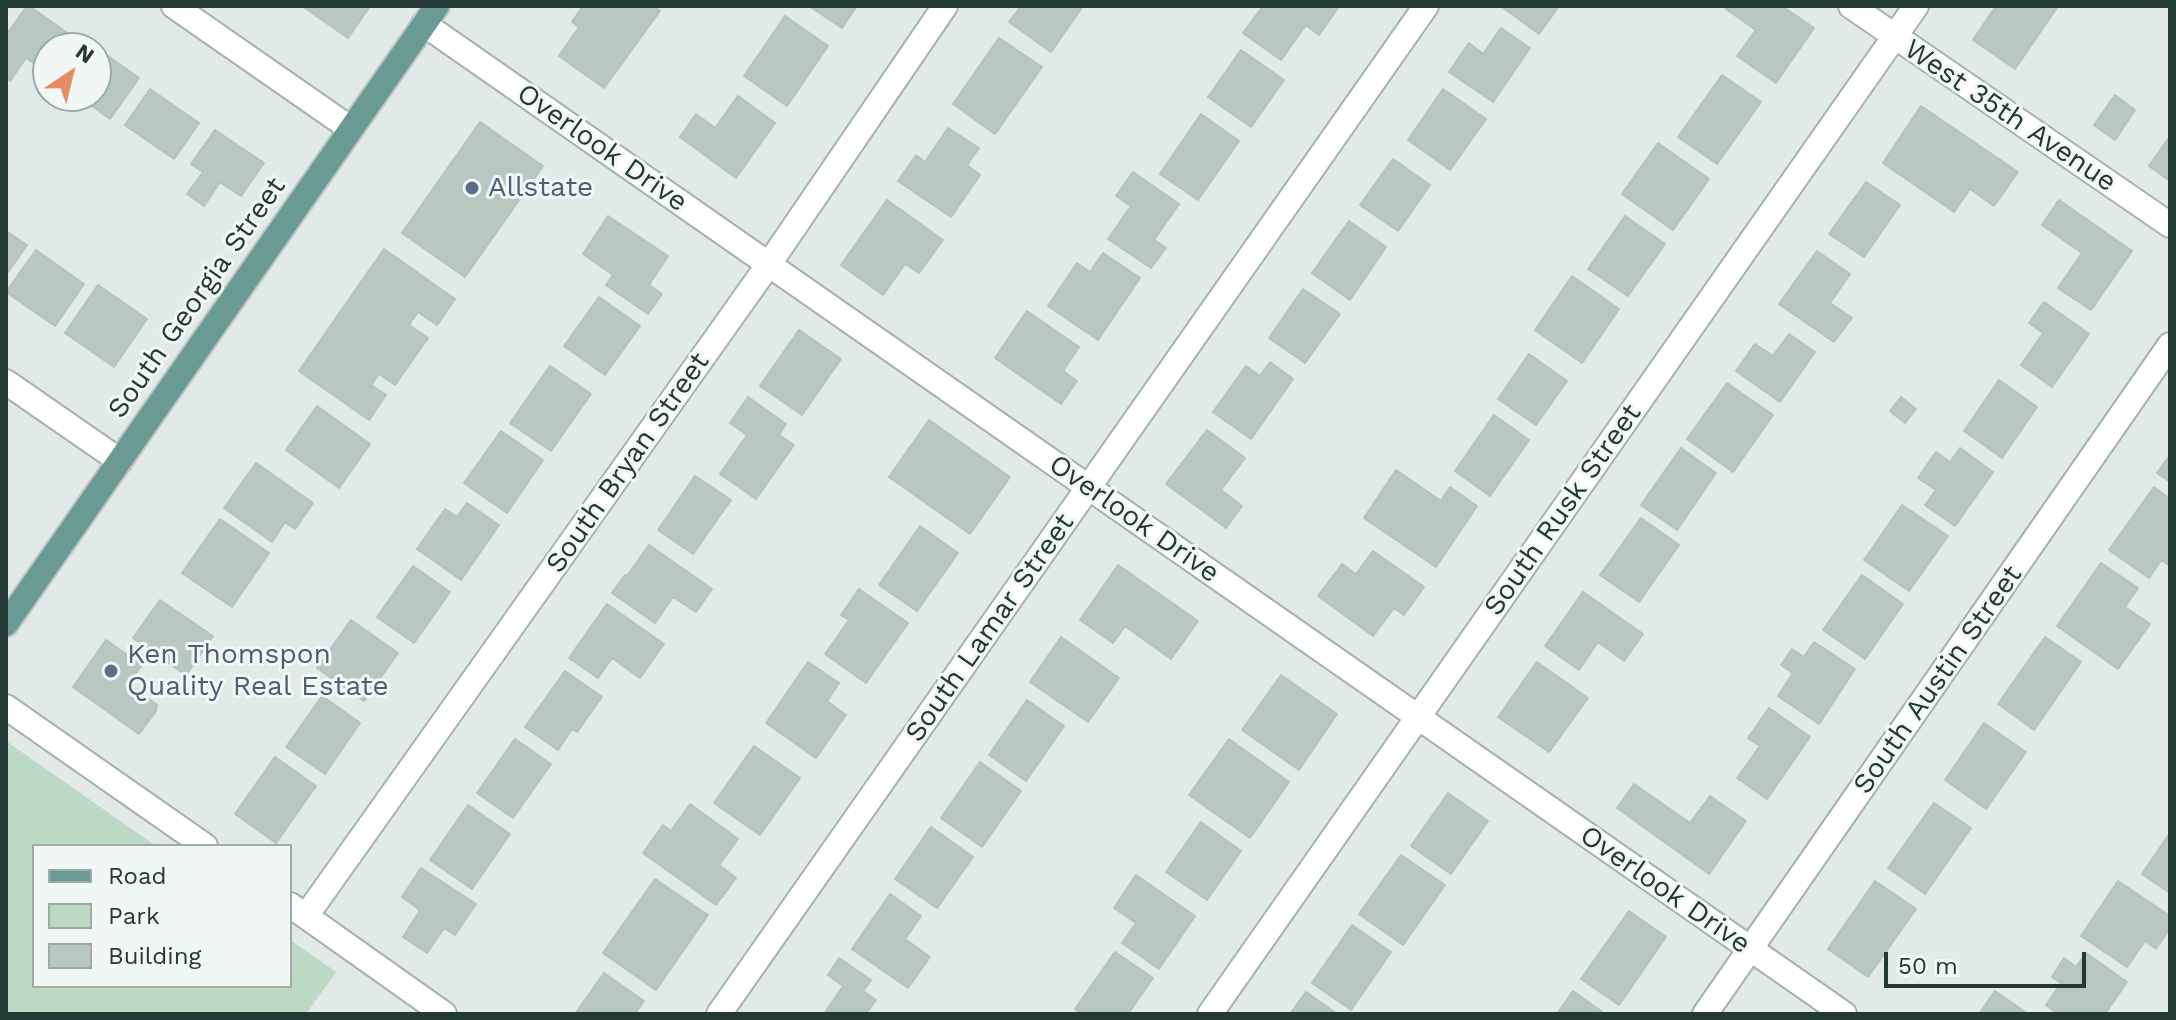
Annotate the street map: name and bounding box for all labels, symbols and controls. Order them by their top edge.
north arrow [32,32,112,112]
street label: West 35th Avenue [1898,33,2122,199]
text: N [71,39,99,68]
street label: Overlook Drive [510,77,694,219]
street label: South Georgia Street [101,171,293,425]
place label: Allstate [488,171,593,205]
marker: Allstate [463,179,481,197]
street label: South Bryan Street [539,346,717,580]
street label: South Rusk Street [1477,398,1649,622]
street label: Overlook Drive [1042,448,1226,590]
street label: South Lamar Street [899,507,1081,749]
street label: South Austin Street [1846,559,2030,801]
place label: Ken Thomspon Quality Real Estate [127,638,389,704]
marker: Ken Thomspon Quality Real Estate [102,662,120,680]
street label: Overlook Drive [1573,819,1757,961]
legend [32,844,292,988]
text: Road [108,862,167,890]
text: Park [108,902,160,930]
scale bar [1888,936,2090,986]
text: Building [108,942,201,970]
text: 50 m [1898,952,1958,980]

